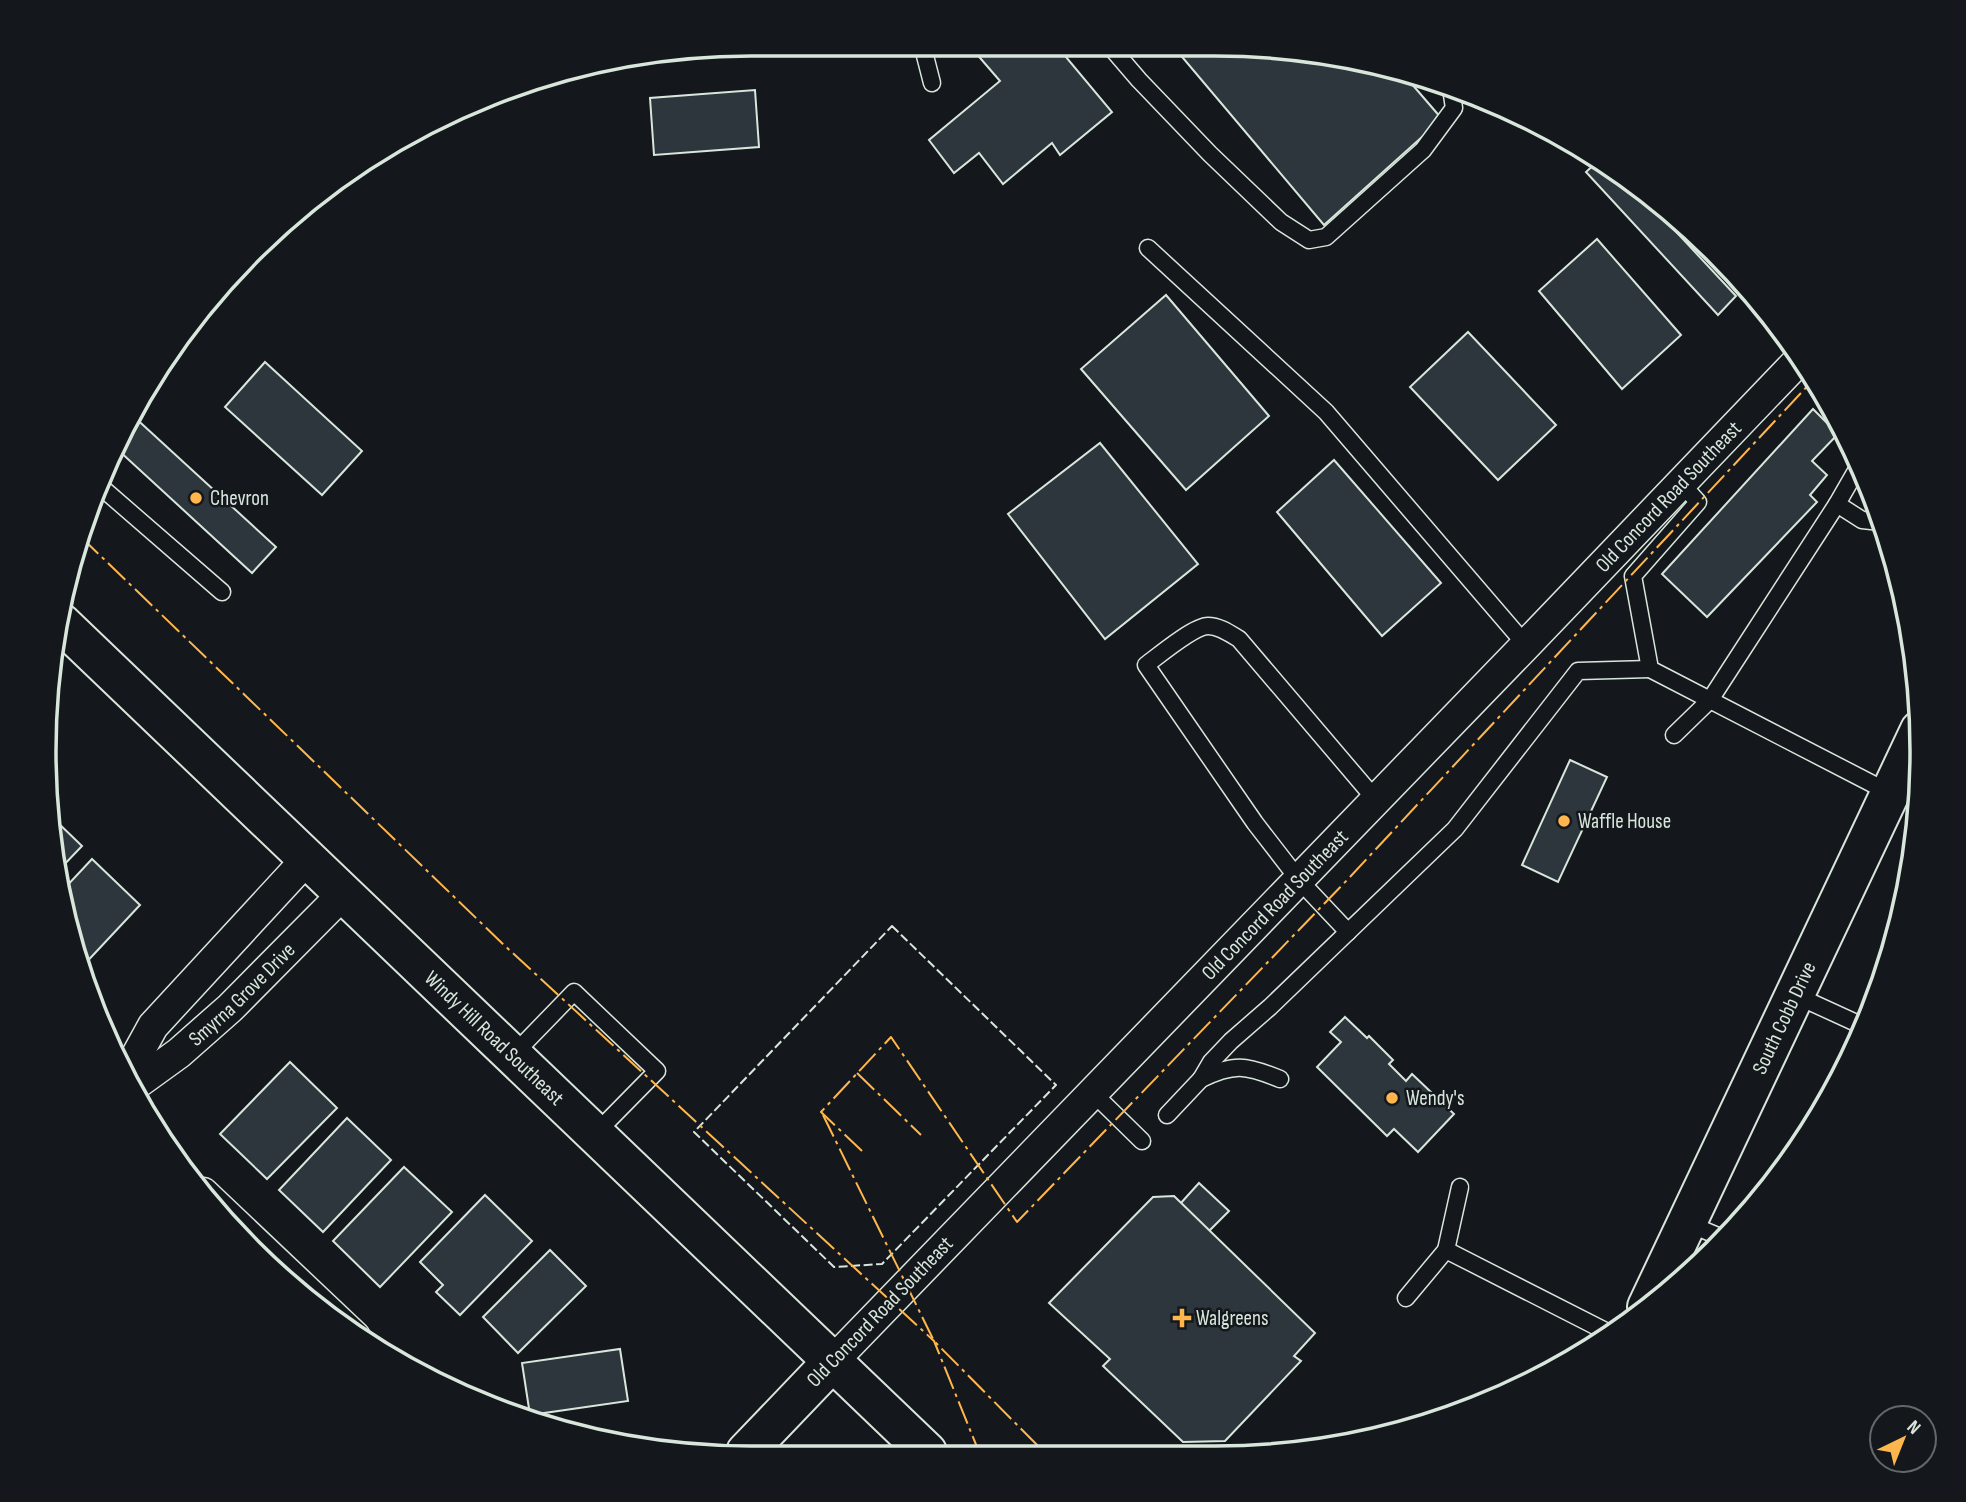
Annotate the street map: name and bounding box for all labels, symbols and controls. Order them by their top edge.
street label: Old Concord Road Southeast [1590,416,1746,577]
place label: Chevron [210,486,269,511]
marker: Chevron [188,490,204,506]
place label: Waffle House [1578,809,1671,834]
marker: Waffle House [1556,813,1572,829]
street label: Old Concord Road Southeast [1196,824,1353,985]
street label: Smyrna Grove Drive [183,937,300,1051]
street label: South Cobb Drive [1747,958,1821,1078]
street label: Windy Hill Road Southeast [420,965,569,1110]
place label: Wendy's [1406,1086,1464,1111]
marker: Wendy's [1384,1090,1400,1106]
street label: Old Concord Road Southeast [802,1232,958,1392]
place label: Walgreens [1196,1306,1269,1331]
marker: Walgreens [1174,1310,1190,1326]
north arrow [1868,1404,1938,1474]
text: N [1902,1416,1925,1440]

